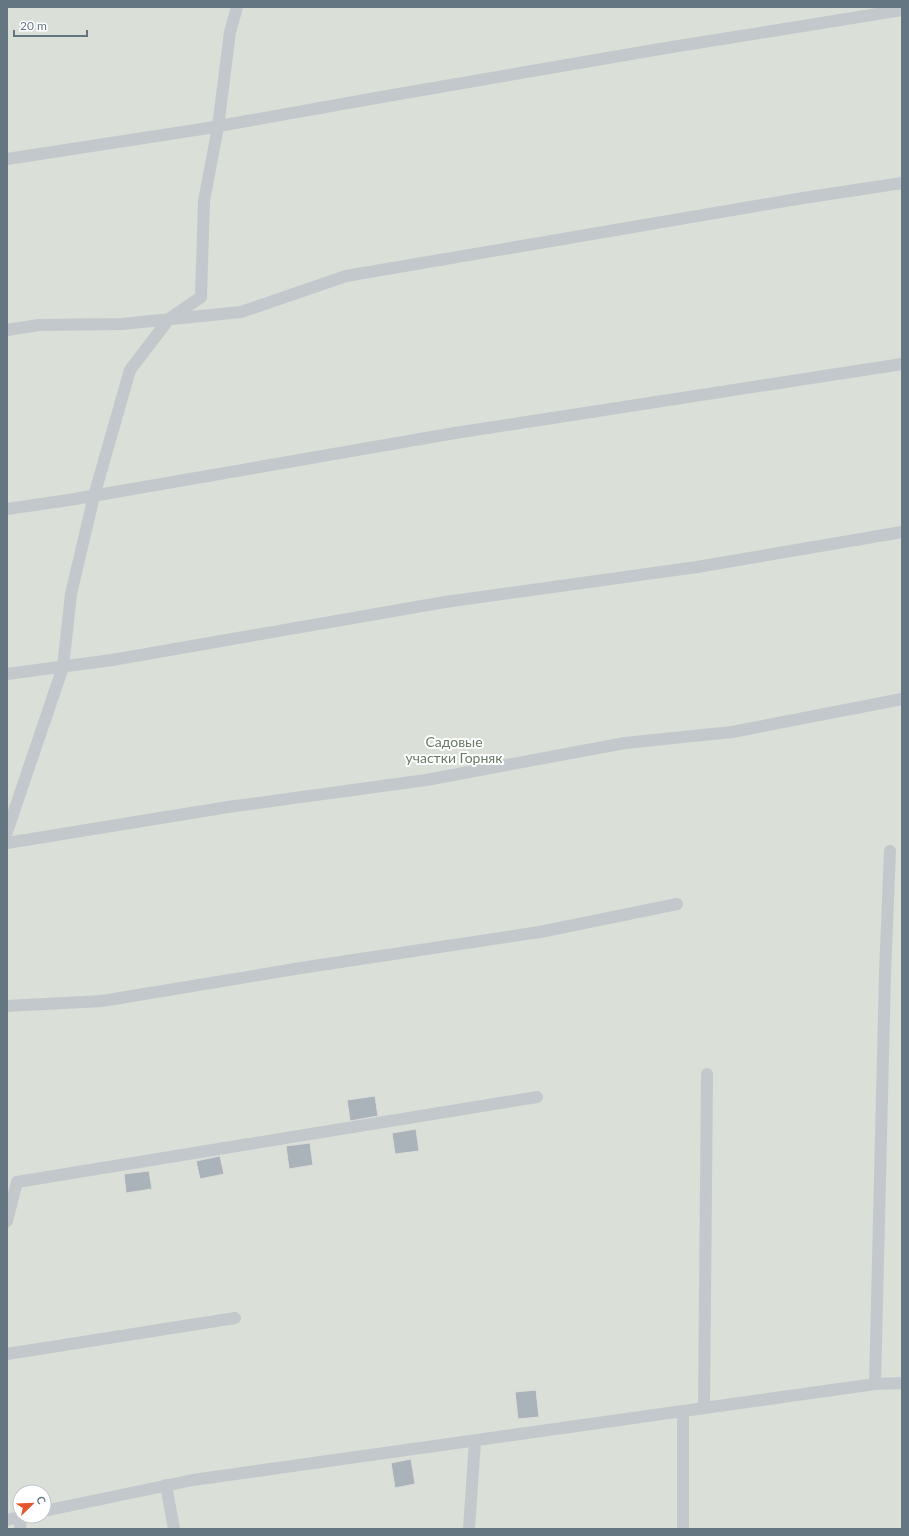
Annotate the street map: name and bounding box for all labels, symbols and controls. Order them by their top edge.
scale bar [14,12,87,38]
text: 20 m [20,18,47,33]
park label: Садовые участки Горняк [406,733,503,766]
north arrow [12,1484,52,1524]
text: С [34,1494,49,1506]

